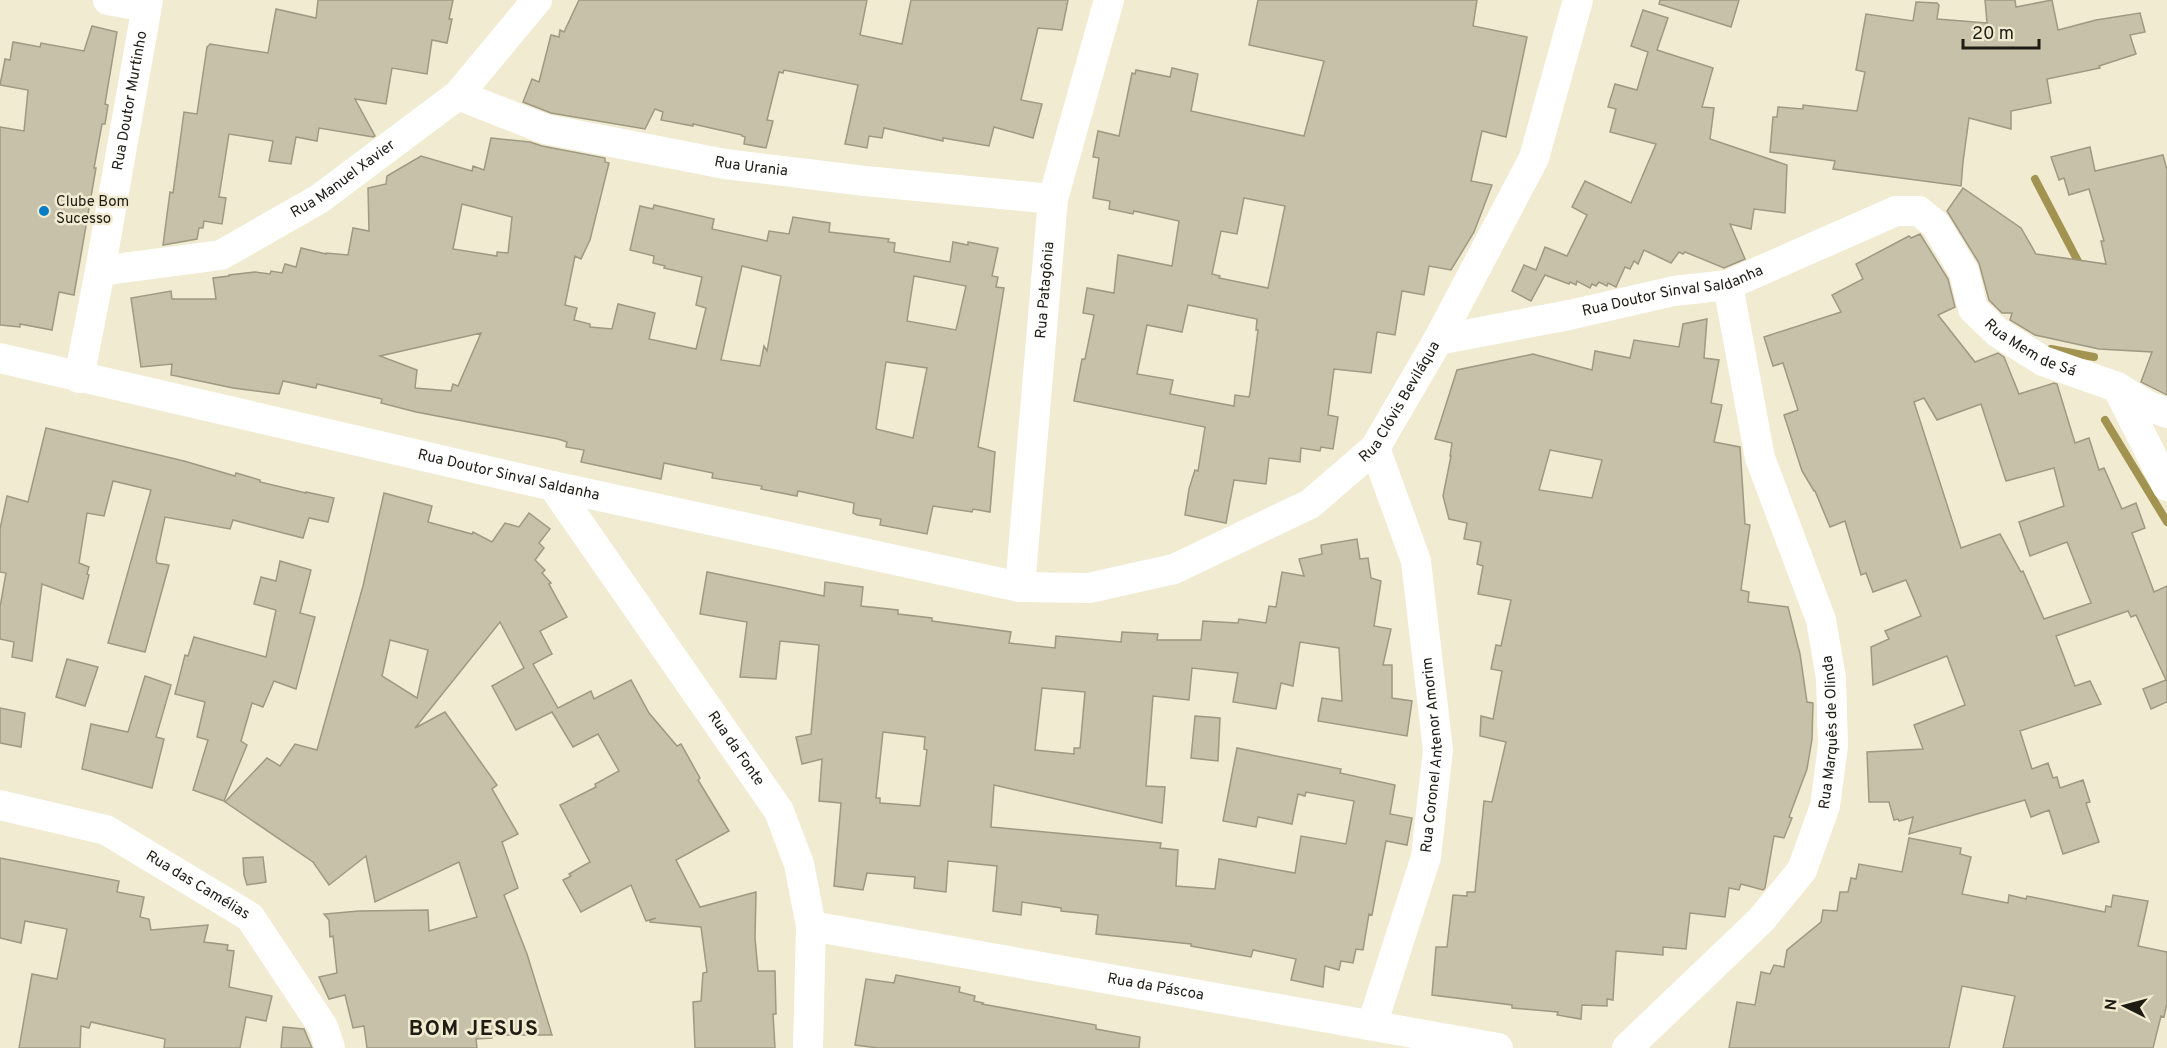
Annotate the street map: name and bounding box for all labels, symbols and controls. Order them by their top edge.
scale bar [1963,12,2040,50]
text: 20 m [1972,23,2014,46]
street label: Rua Doutor Murtinho [108,30,152,172]
street label: Rua Manuel Xavier [287,135,399,223]
street label: Rua Urania [713,153,789,181]
place label: Clube Bom Sucesso [56,193,129,229]
marker: Clube Bom Sucesso [37,204,51,218]
street label: Rua Patagônia [1032,241,1059,339]
street label: Rua Doutor Sinval Saldanha [1580,261,1766,321]
street label: Rua Mem de Sá [1980,315,2079,381]
street label: Rua Clóvis Beviláqua [1355,338,1445,467]
street label: Rua Doutor Sinval Saldanha [416,445,601,505]
street label: Rua Marquês de Olinda [1815,654,1843,810]
street label: Rua Coronel Antenor Amorim [1417,656,1447,854]
street label: Rua da Fonte [703,708,768,790]
street label: Rua das Camélias [142,847,253,924]
street label: Rua da Páscoa [1106,969,1205,1005]
north arrow [2095,976,2155,1036]
text: N [2102,998,2123,1011]
district label: BOM JESUS [409,1016,539,1043]

